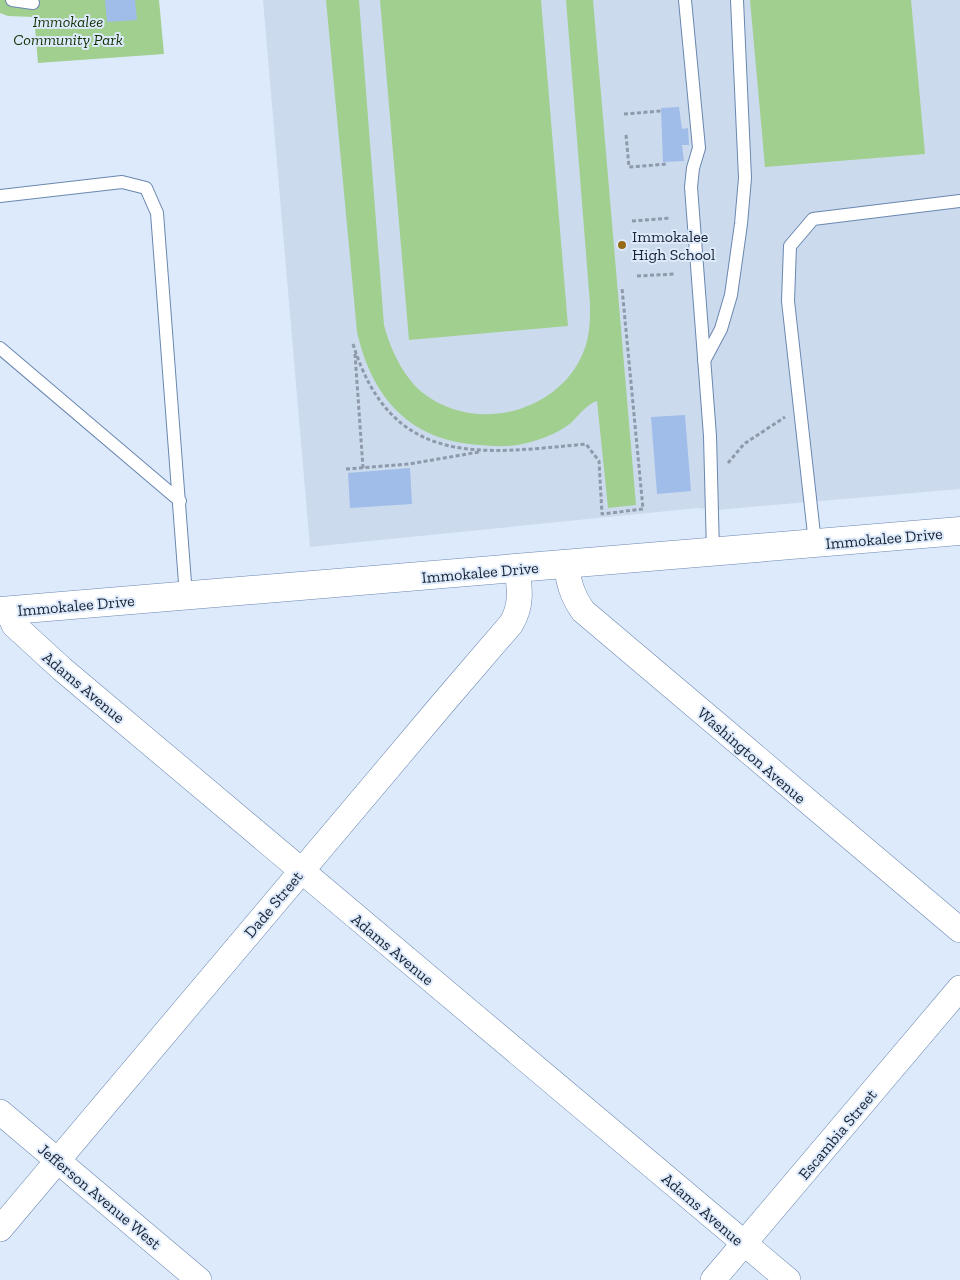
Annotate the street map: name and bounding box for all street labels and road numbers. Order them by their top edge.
street label: Immokalee Drive [825,524,943,553]
street label: Immokalee Drive [421,558,539,587]
street label: Immokalee Drive [17,591,135,620]
street label: Adams Avenue [39,648,129,727]
street label: Washington Avenue [694,703,810,808]
street label: Dade Street [240,867,307,941]
street label: Adams Avenue [348,910,438,989]
street label: Escambia Street [794,1085,881,1183]
street label: Jefferson Avenue West [34,1139,165,1253]
street label: Adams Avenue [658,1169,747,1250]

